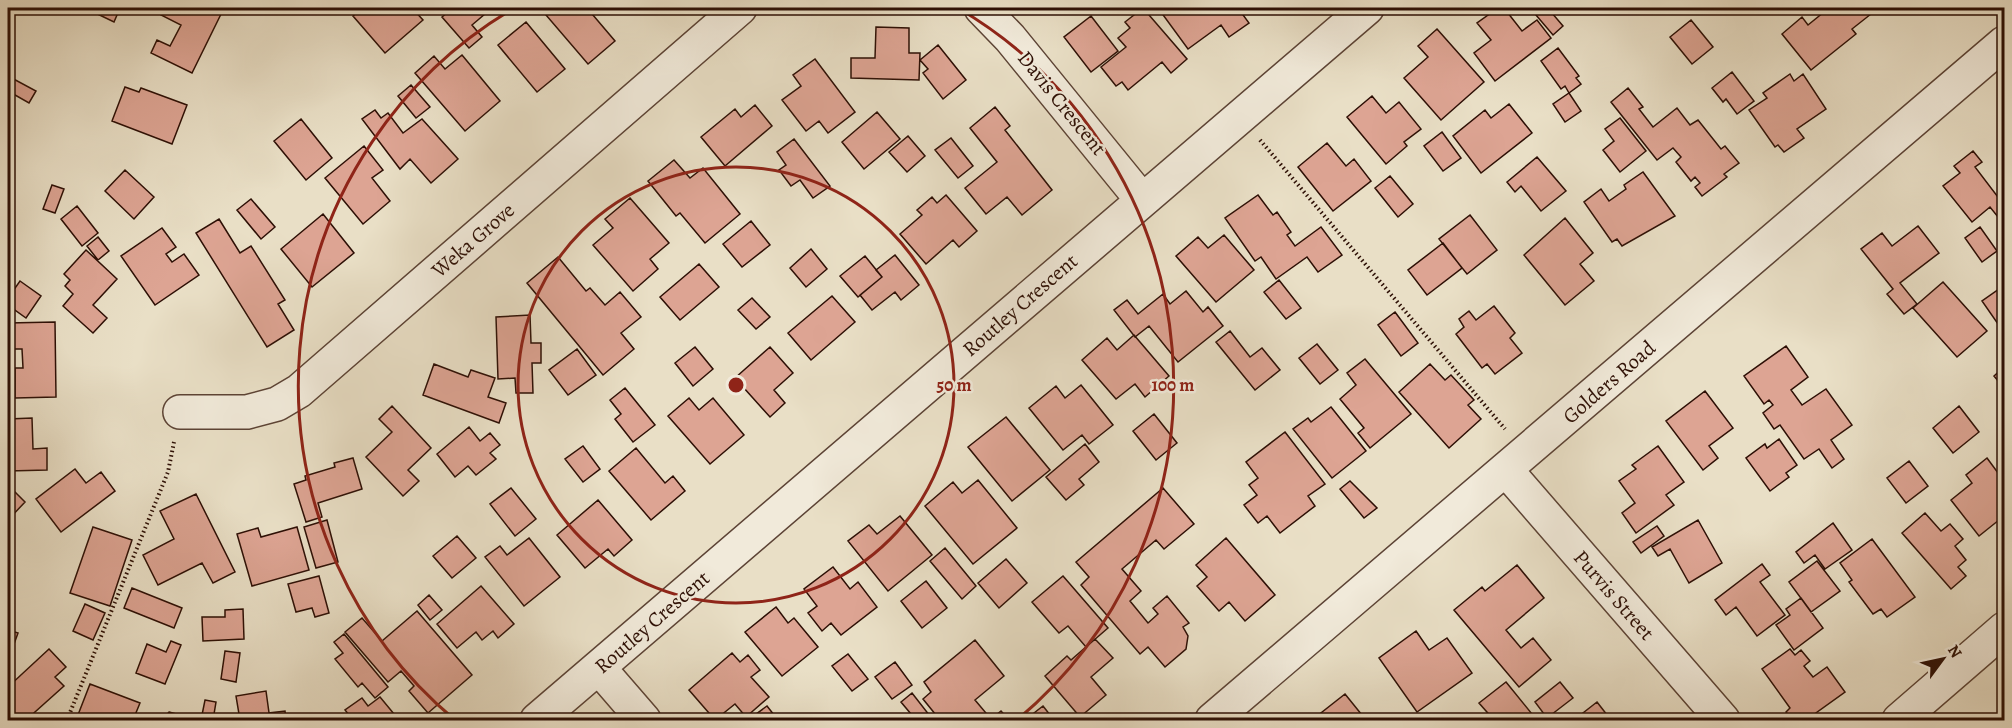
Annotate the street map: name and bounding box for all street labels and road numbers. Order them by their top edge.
street label: Davis Crescent [1011,45,1113,161]
street label: Weka Grove [425,196,520,284]
street label: Routley Crescent [957,247,1084,363]
street label: Golders Road [1557,333,1662,430]
street label: Purvis Street [1567,544,1661,646]
street label: Routley Crescent [589,564,716,680]

